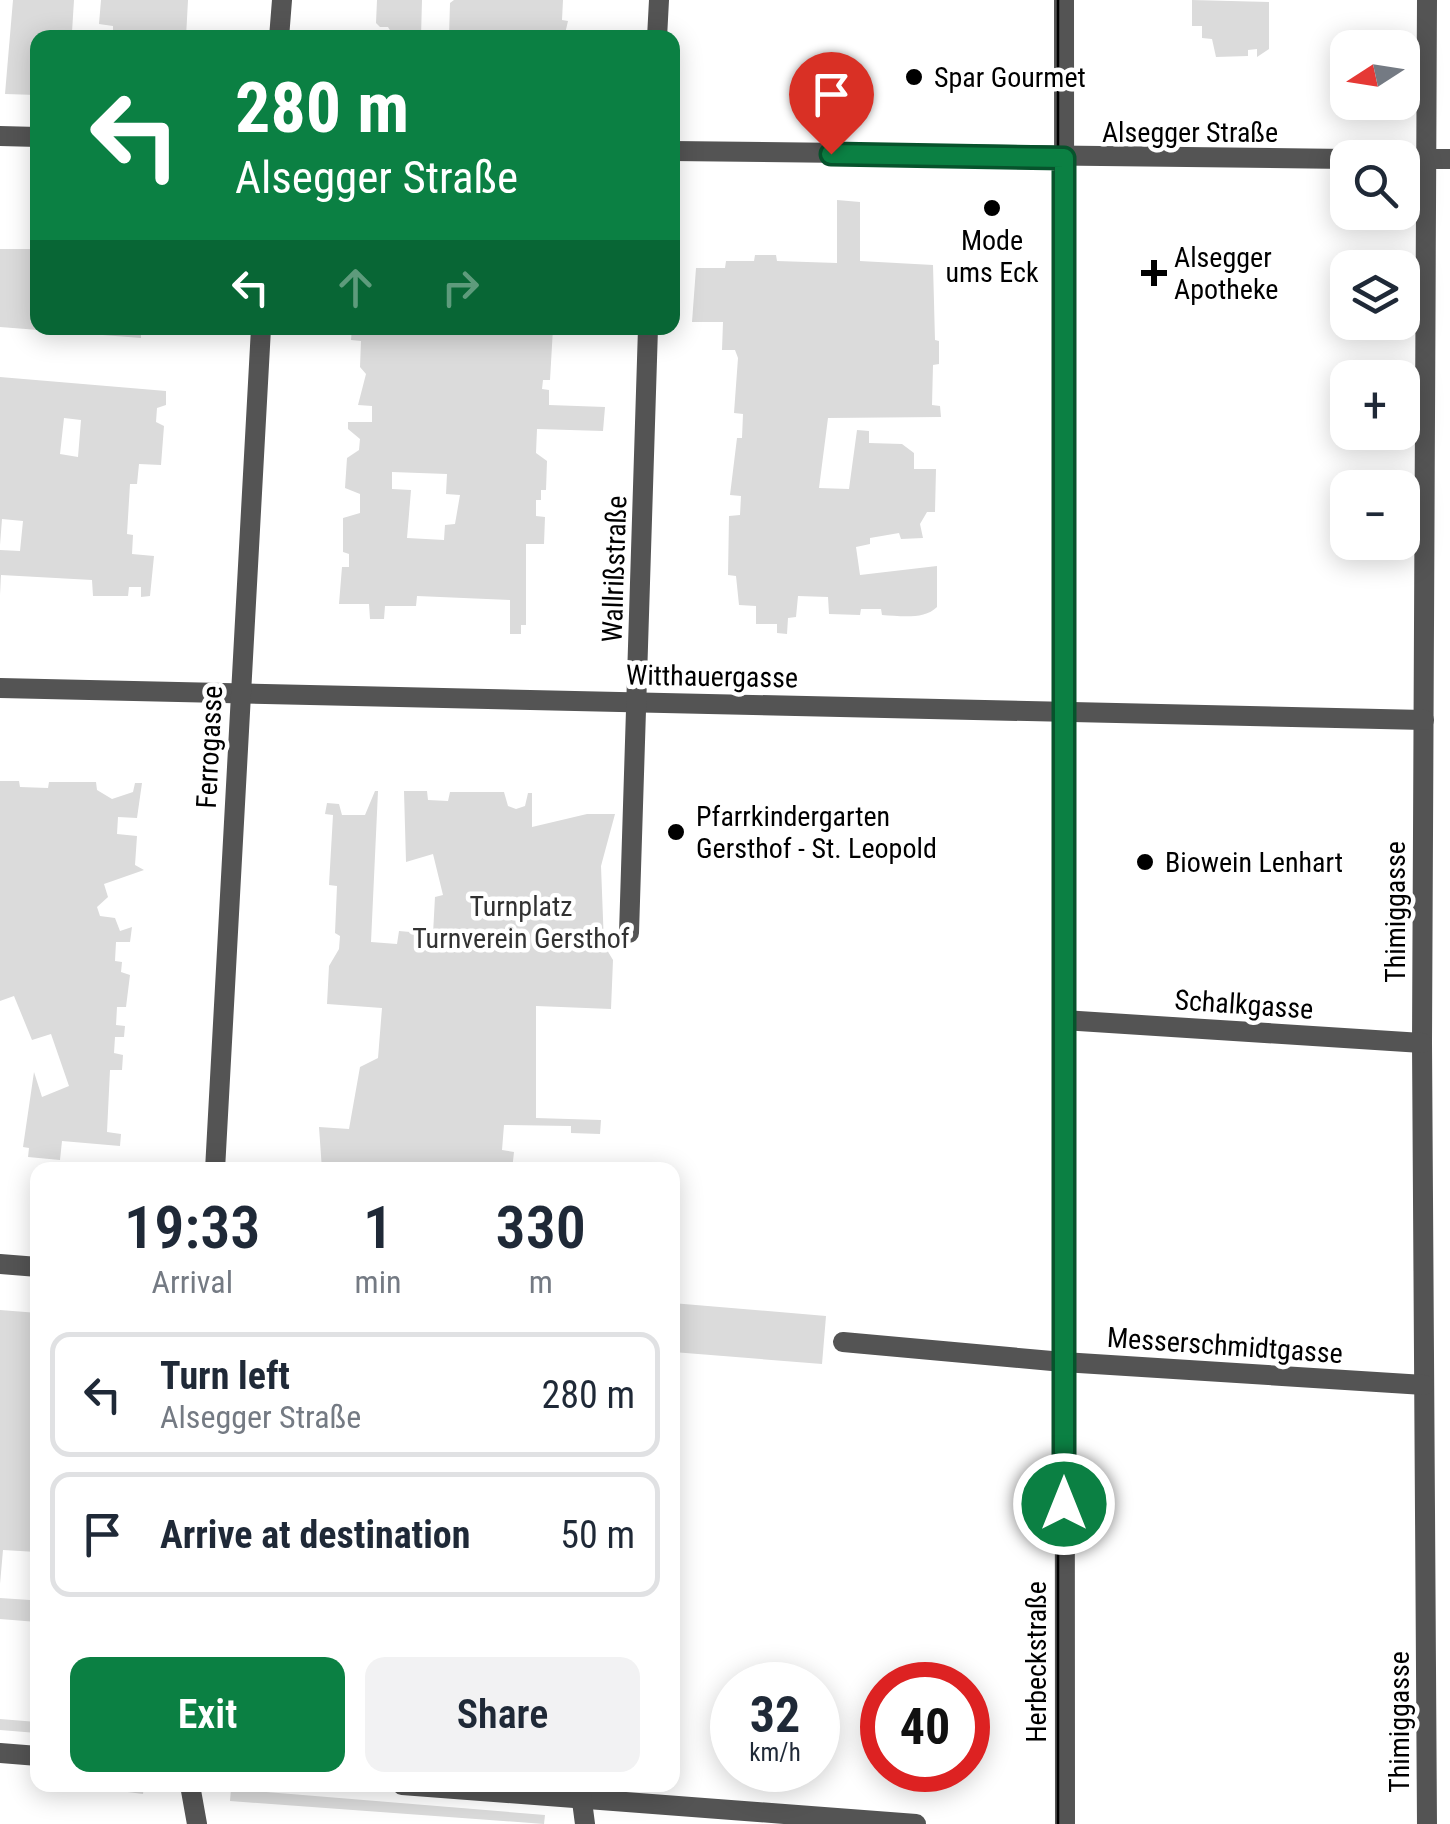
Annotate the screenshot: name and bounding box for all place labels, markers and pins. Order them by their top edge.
pin [789,52,874,155]
place label: Spar Gourmet [934,61,1086,94]
marker: Spar Gourmet [903,66,925,88]
marker: Mode ums Eck [981,197,1003,219]
place label: Mode ums Eck [945,224,1039,289]
place label: Alsegger Apotheke [1174,241,1278,306]
marker: Alsegger Apotheke [1143,262,1165,284]
place label: Pfarrkindergarten Gersthof - St. Leopold [696,800,937,865]
marker: Pfarrkindergarten Gersthof - St. Leopold [665,821,687,843]
place label: Biowein Lenhart [1165,846,1343,879]
marker: Biowein Lenhart [1134,851,1156,873]

